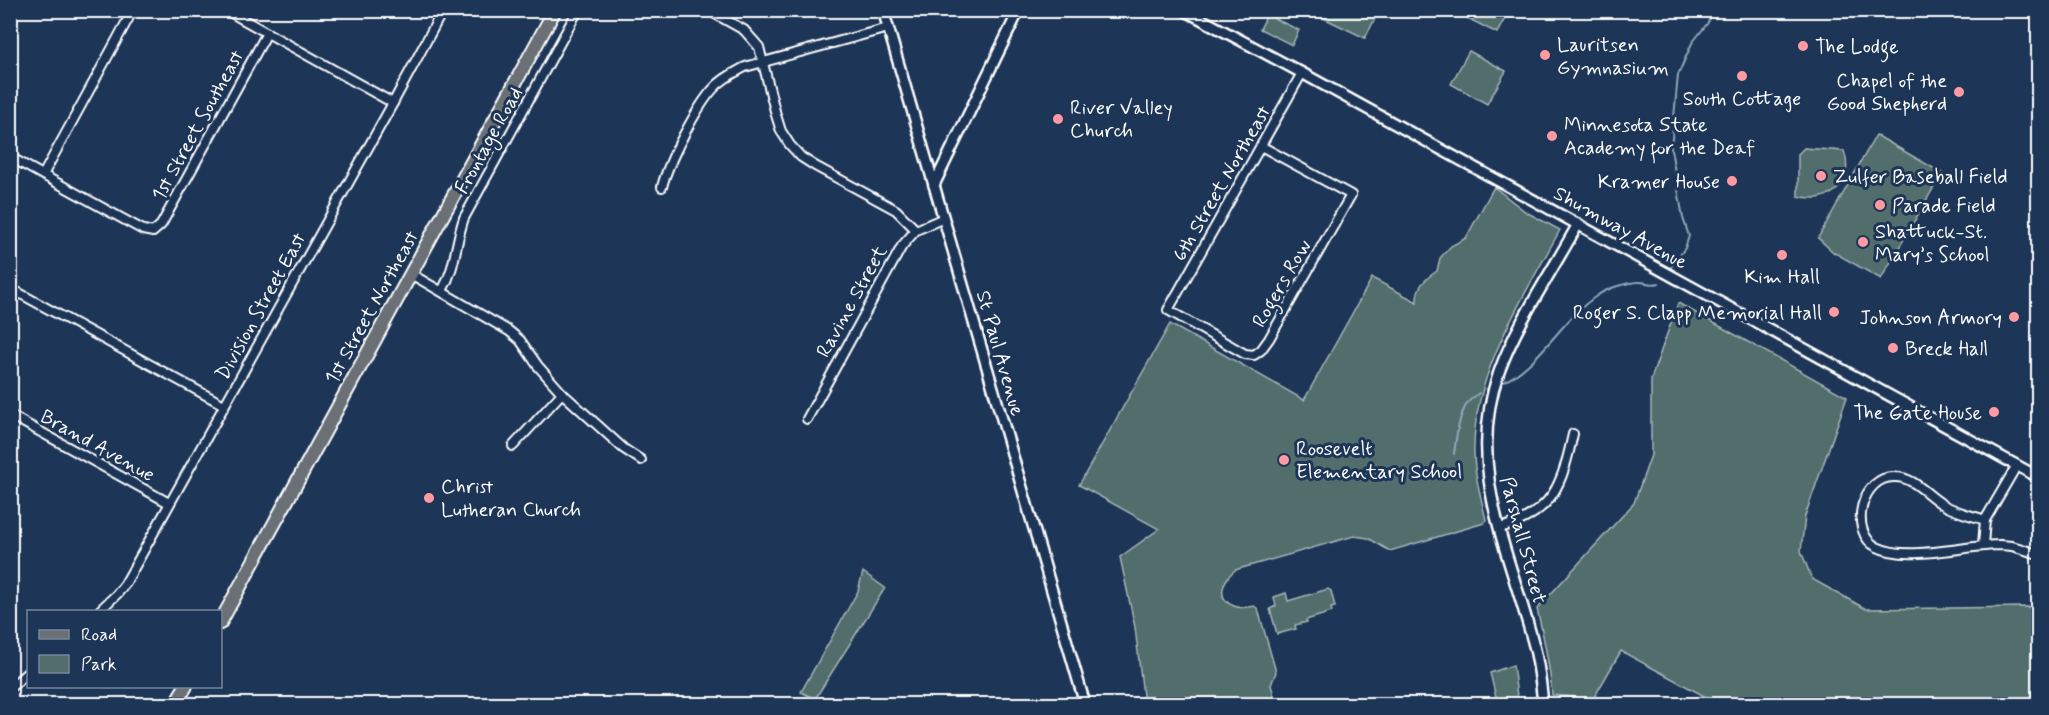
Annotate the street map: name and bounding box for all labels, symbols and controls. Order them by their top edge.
place label: Lauritsen Gymnasium [1557,32,1669,82]
place label: The Lodge [1815,34,1899,63]
marker: The Lodge [1796,39,1810,53]
street label: 1st Street Southeast [146,46,251,206]
marker: Lauritsen Gymnasium [1538,48,1552,62]
place label: Chapel of the Good Shepherd [1827,68,1947,118]
marker: South Cottage [1735,69,1749,83]
street label: Frontage Road [449,82,531,200]
marker: Chapel of the Good Shepherd [1952,85,1966,99]
place label: South Cottage [1683,86,1801,113]
place label: River Valley Church [1070,95,1173,145]
street label: 6th Street Northeast [1167,101,1278,267]
marker: River Valley Church [1051,112,1065,126]
place label: Minnesota State Academy for the Deaf [1564,112,1755,164]
marker: Minnesota State Academy for the Deaf [1545,129,1559,143]
place label: Zulfer Baseball Field [1833,164,2008,191]
place label: Kramer House [1598,169,1720,196]
marker: Zulfer Baseball Field [1814,169,1828,183]
marker: Kramer House [1725,174,1739,188]
street label: Shumway Avenue [1548,180,1692,276]
place label: Parade Field [1892,193,1996,220]
marker: Parade Field [1873,198,1887,212]
place label: Shattuck-St. Mary’s School [1875,219,1989,269]
street label: 1st Street Northeast [319,226,426,389]
street label: Division Street East [210,228,313,385]
street label: Rogers Row [1246,235,1320,334]
marker: Shattuck-St. Mary’s School [1856,235,1870,249]
street label: Ravine Street [810,241,894,363]
marker: Kim Hall [1775,248,1789,262]
place label: Kim Hall [1744,264,1820,291]
street label: St Paul Avenue [969,288,1030,419]
place label: Roger S. Clapp Memorial Hall [1573,300,1822,329]
marker: Roger S. Clapp Memorial Hall [1827,305,1841,319]
place label: Johnson Armory [1859,305,2002,332]
marker: Johnson Armory [2007,310,2021,324]
place label: Breck Hall [1905,336,1988,363]
marker: Breck Hall [1886,341,1900,355]
place label: The Gate House [1853,400,1982,427]
street label: Brand Avenue [35,404,159,489]
marker: The Gate House [1987,405,2001,419]
place label: Roosevelt Elementary School [1296,436,1462,486]
marker: Roosevelt Elementary School [1277,453,1291,467]
place label: Christ Lutheran Church [441,474,581,524]
street label: Parshall Street [1493,474,1552,607]
marker: Christ Lutheran Church [422,491,436,505]
legend [27,610,222,688]
text: Road [81,623,117,647]
text: Park [81,653,117,677]

